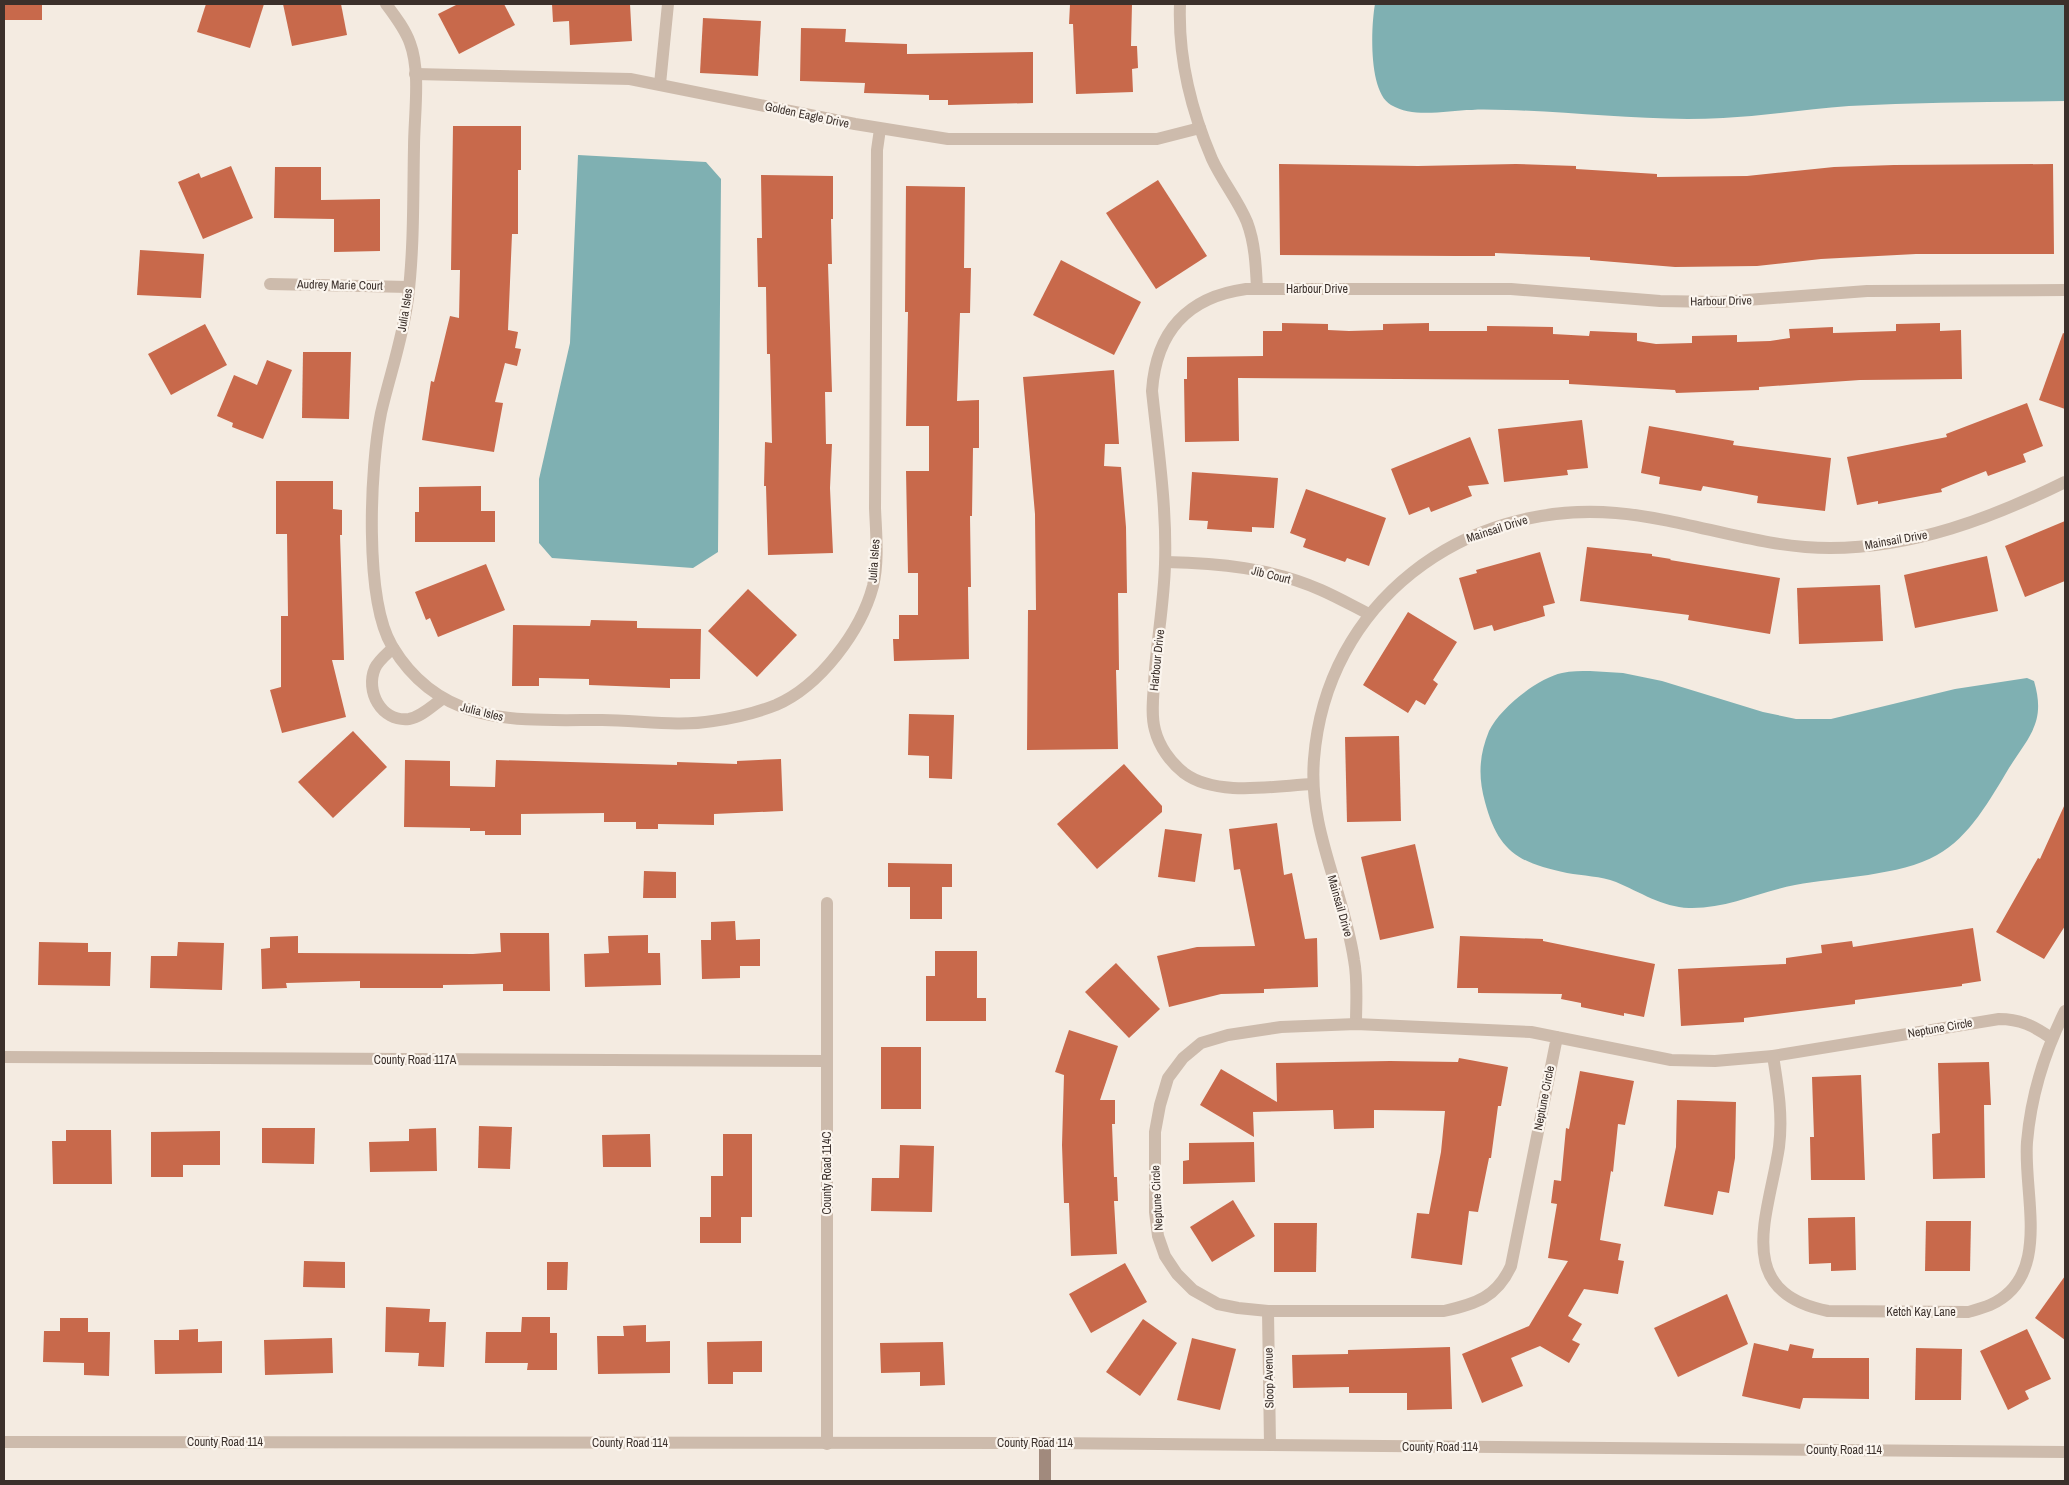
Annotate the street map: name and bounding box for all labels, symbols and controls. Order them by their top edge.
street label: Golden Eagle Drive [763,98,851,132]
street label: Audrey Marie Court [296,276,383,294]
street label: Harbour Drive [1286,281,1348,297]
street label: Julia Isles [394,287,416,333]
street label: Harbour Drive [1690,292,1752,310]
street label: Mainsail Drive [1464,512,1530,546]
street label: Mainsail Drive [1863,527,1929,553]
street label: Julia Isles [864,539,884,583]
street label: Jib Court [1250,562,1293,588]
street label: Harbour Drive [1146,628,1168,692]
street label: Julia Isles [459,699,505,725]
street label: Mainsail Drive [1324,873,1356,939]
street label: Neptune Circle [1906,1014,1974,1042]
street label: County Road 117A [374,1052,457,1068]
street label: Neptune Circle [1530,1064,1558,1132]
street label: County Road 114C [819,1132,835,1214]
street label: Neptune Circle [1147,1165,1167,1231]
street label: Ketch Kay Lane [1886,1304,1956,1320]
street label: Sloop Avenue [1260,1348,1278,1408]
street label: County Road 114 [187,1434,263,1450]
street label: County Road 114 [592,1435,668,1451]
street label: County Road 114 [997,1435,1073,1451]
street label: County Road 114 [1402,1439,1478,1455]
street label: County Road 114 [1806,1442,1882,1458]

